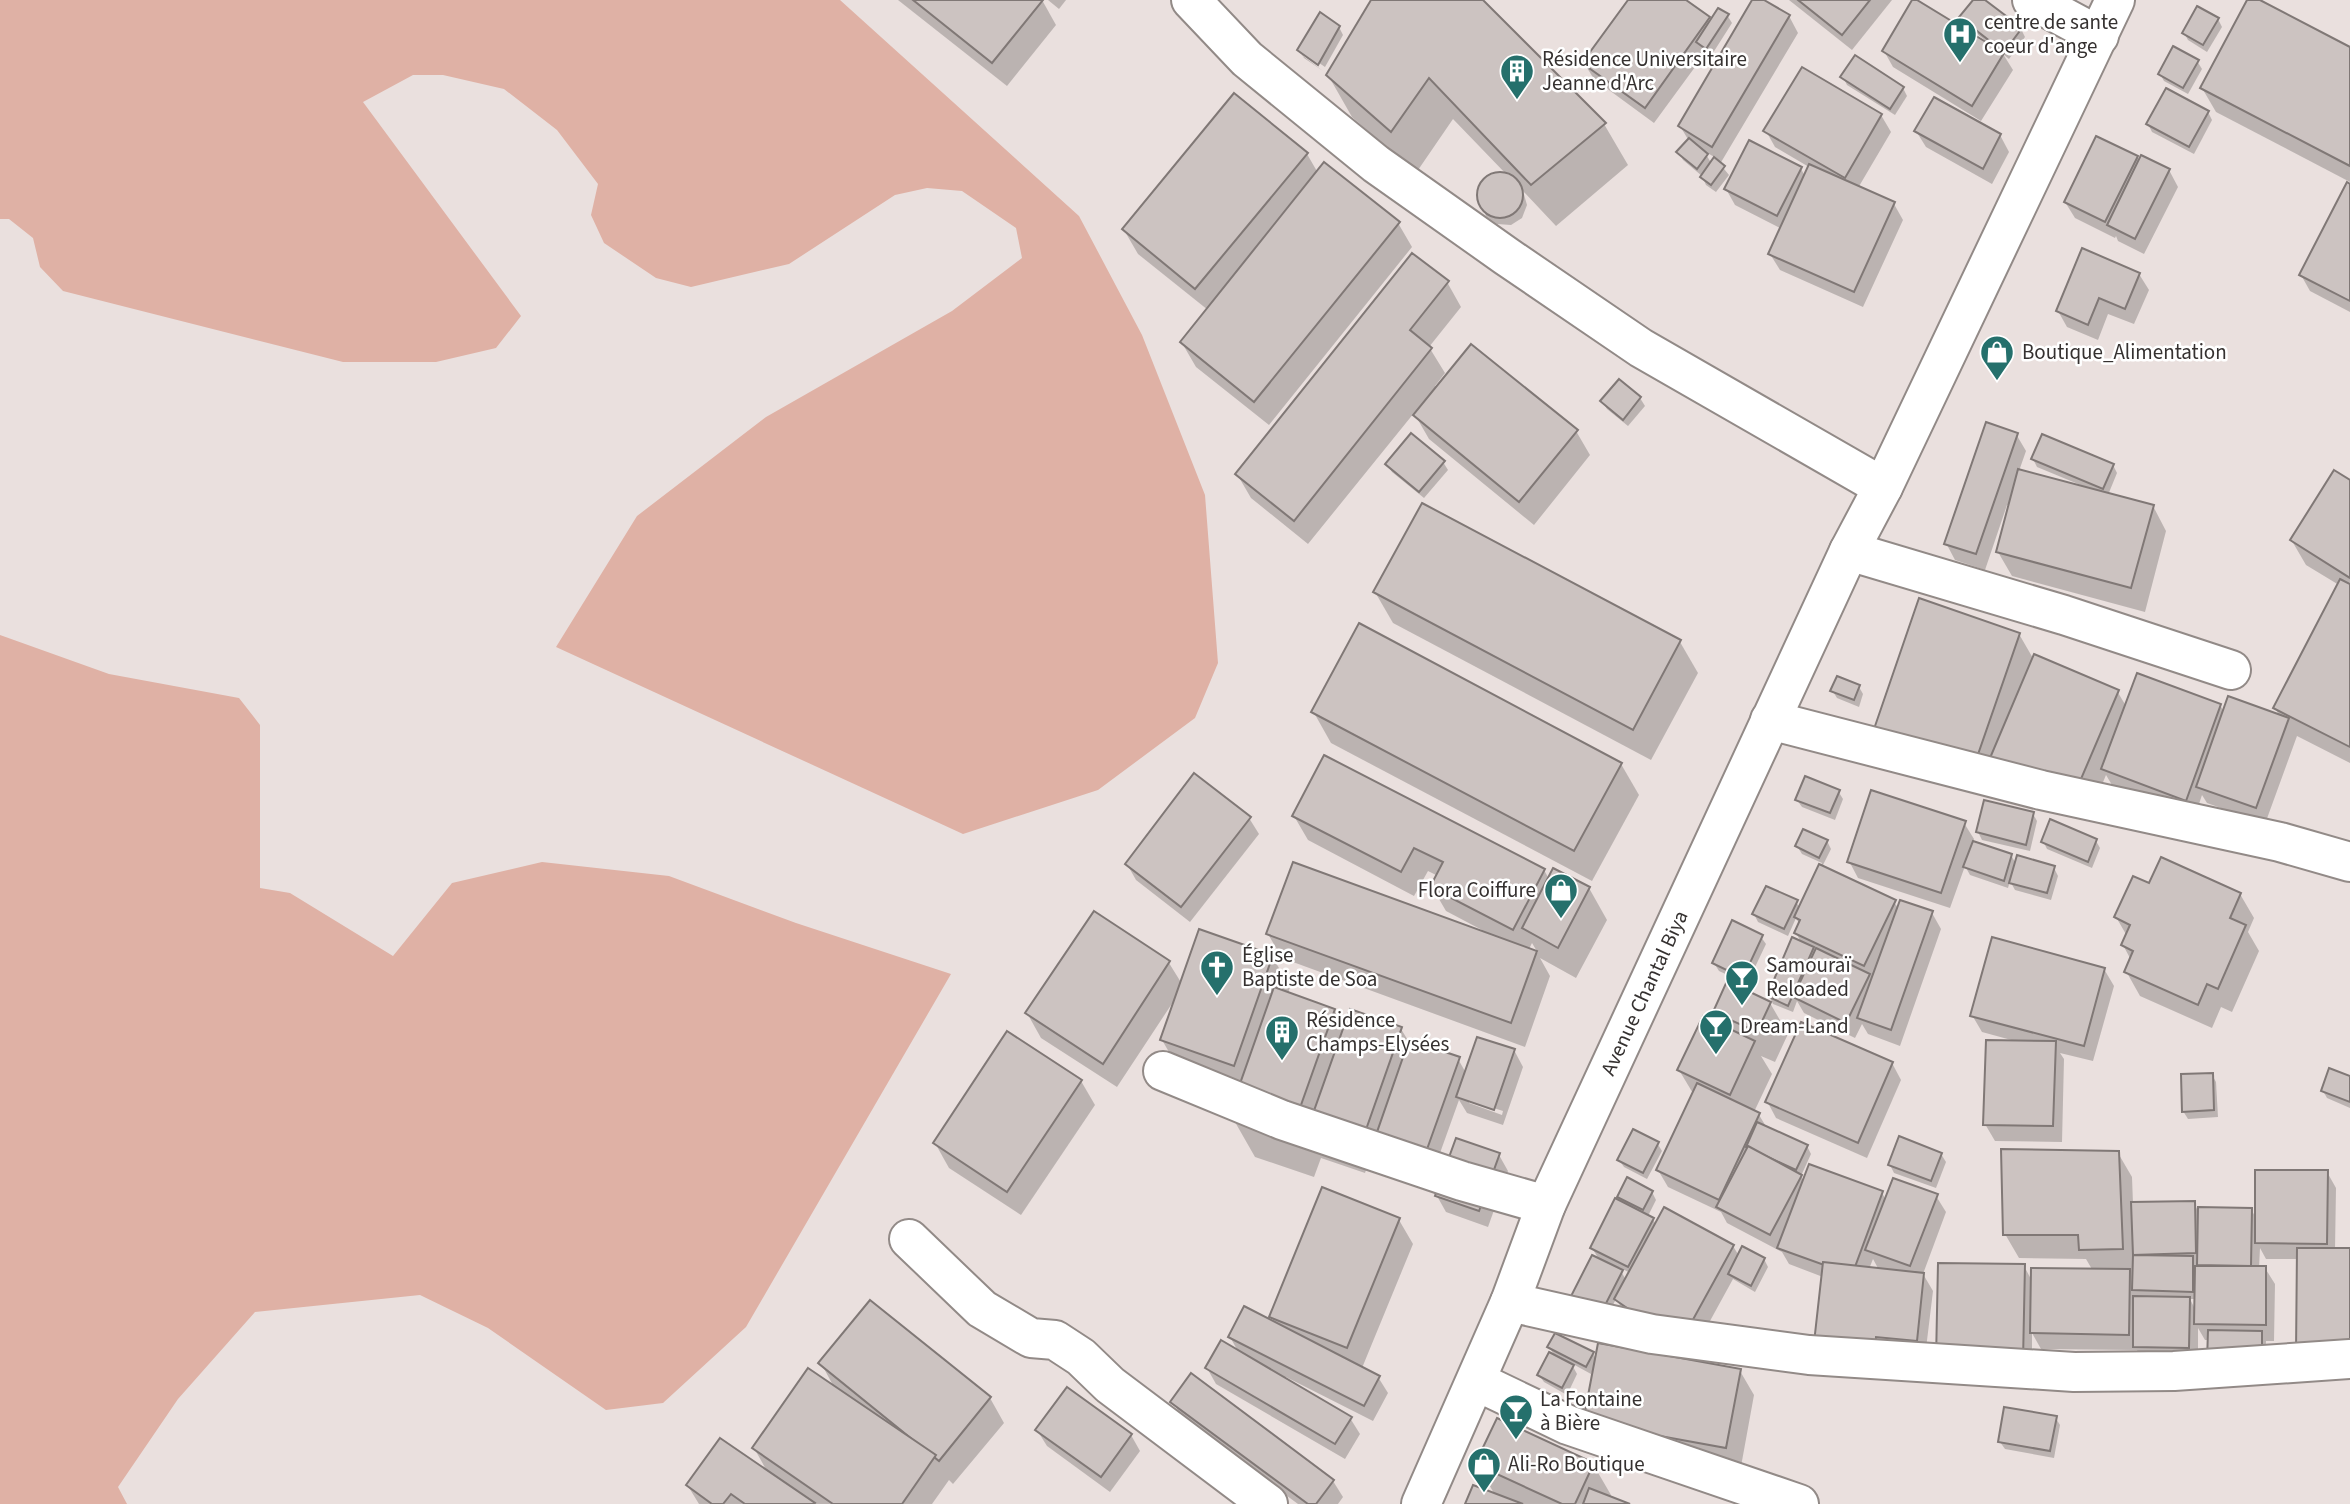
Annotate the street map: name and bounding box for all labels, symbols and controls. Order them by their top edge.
place label: centre de sante coeur d'ange [1984,7,2118,61]
hospital icon: centre de sante coeur d'ange [1941,15,1979,64]
place label: Résidence Universitaire Jeanne d'Arc [1542,44,1747,98]
building icon: Résidence Universitaire Jeanne d'Arc [1498,52,1536,101]
shop icon: Boutique_Alimentation [1978,333,2016,382]
place label: Boutique_Alimentation [2022,337,2227,367]
shop icon: Flora Coiffure [1542,871,1580,920]
place label: Flora Coiffure [1418,875,1536,905]
street label: Avenue Chantal Biya [1593,905,1695,1080]
place label: Église Baptiste de Soa [1242,940,1377,994]
church icon: Église Baptiste de Soa [1198,948,1236,997]
place label: Samouraï Reloaded [1766,950,1851,1004]
bar icon: Samouraï Reloaded [1723,958,1761,1007]
place label: Résidence Champs-Elysées [1306,1005,1449,1059]
bar icon: Dream-Land [1697,1007,1735,1056]
place label: Dream-Land [1740,1011,1849,1041]
building icon: Résidence Champs-Elysées [1263,1013,1301,1062]
place label: La Fontaine à Bière [1540,1384,1642,1438]
bar icon: La Fontaine à Bière [1497,1392,1535,1441]
shop icon: Ali-Ro Boutique [1465,1445,1503,1494]
place label: Ali-Ro Boutique [1508,1449,1645,1479]

